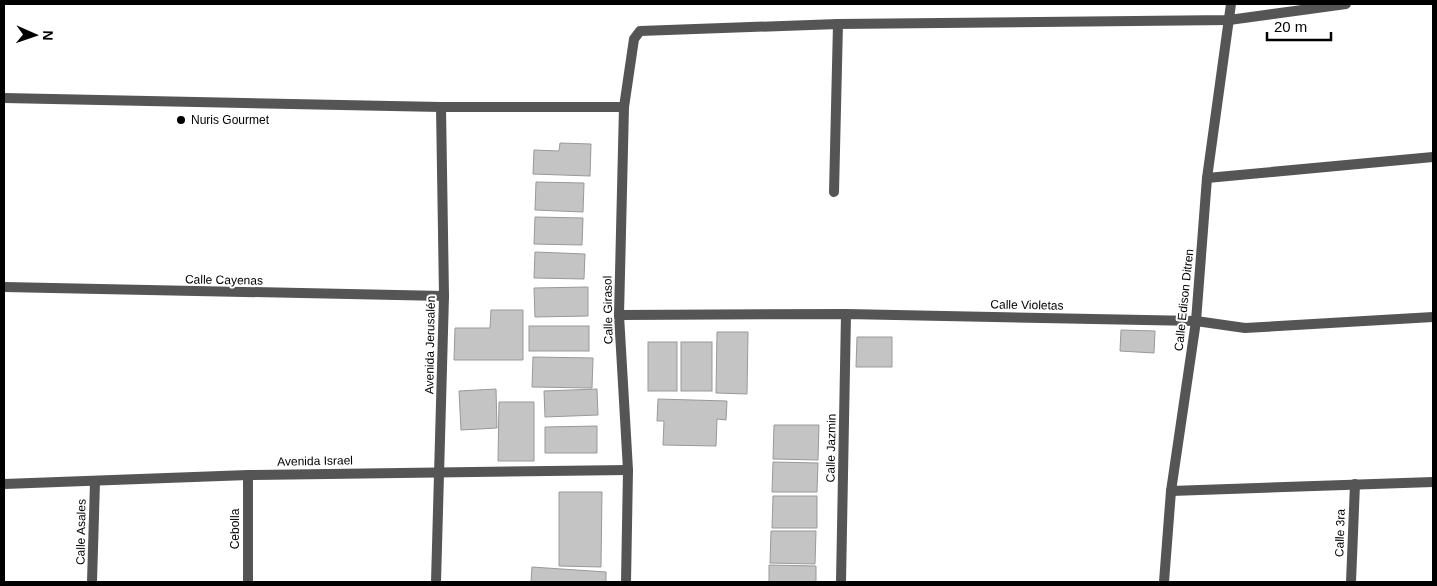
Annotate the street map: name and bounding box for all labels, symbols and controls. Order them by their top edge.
north arrow [10,10,60,60]
scale bar [1267,10,1331,42]
text: 20 m [1274,18,1307,35]
text: N [40,30,56,41]
place label: Nuris Gourmet [191,113,270,127]
marker: Nuris Gourmet [175,114,187,126]
street label: Calle Edison Ditren [1172,248,1196,352]
street label: Calle Cayenas [185,272,263,288]
street label: Calle Girasol [600,276,616,344]
street label: Avenida Jerusalén [422,296,438,394]
street label: Calle Violetas [990,297,1064,313]
street label: Calle Jazmin [823,414,839,482]
street label: Avenida Israel [277,453,353,469]
street label: Calle Asales [73,499,89,565]
street label: Cebolla [228,508,242,549]
street label: Calle 3ra [1332,508,1348,557]

